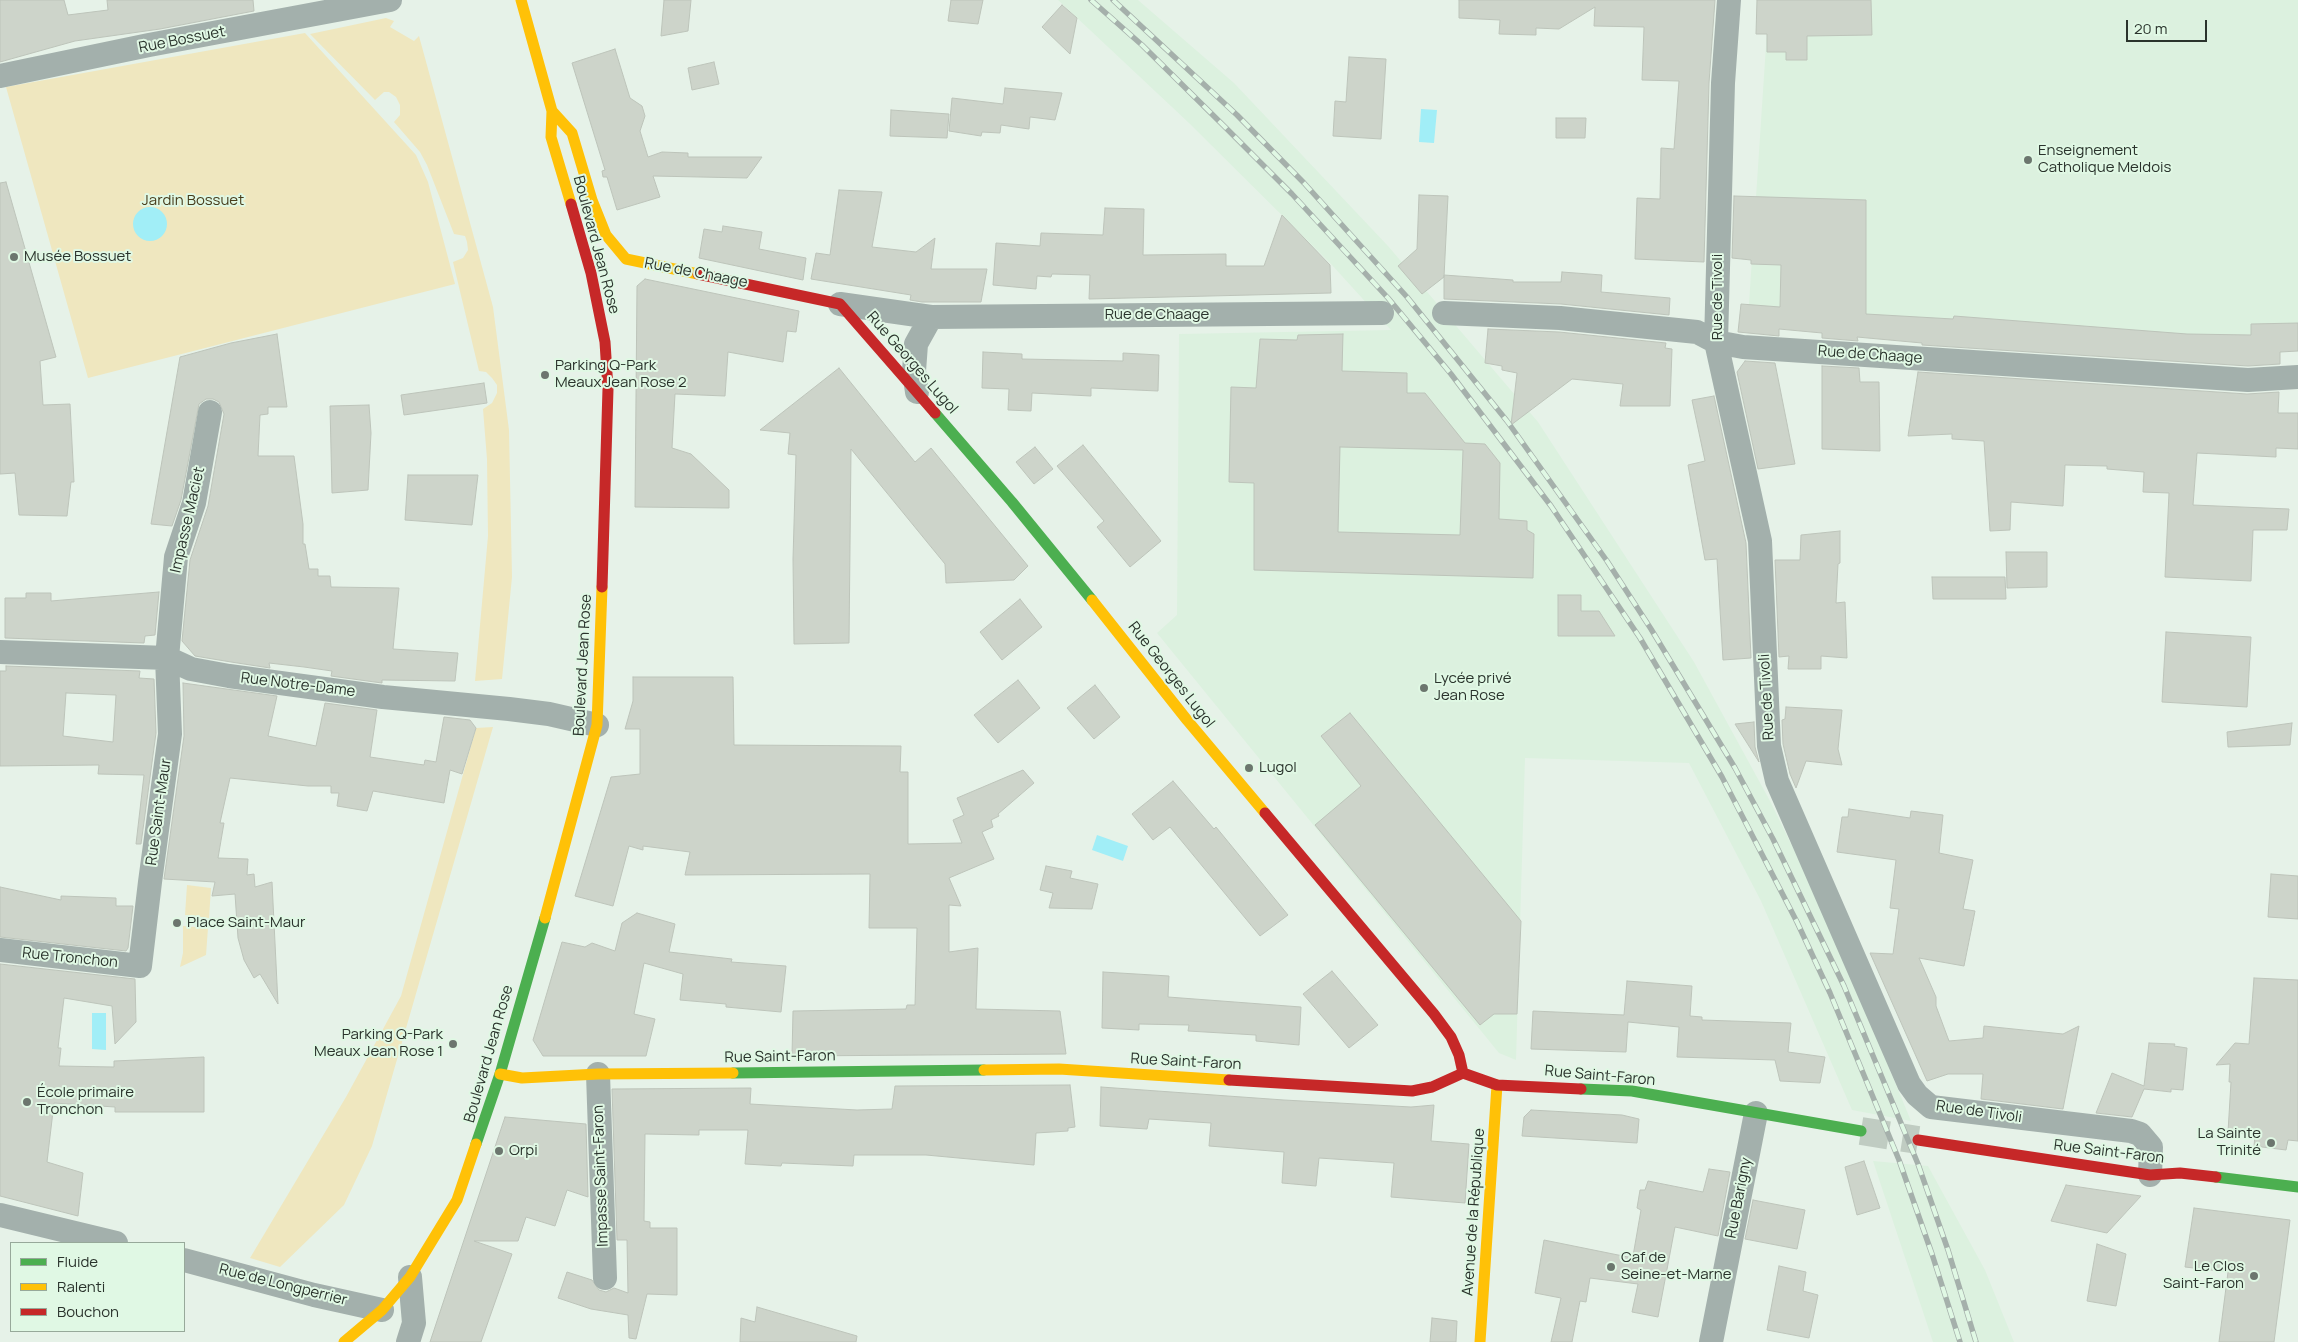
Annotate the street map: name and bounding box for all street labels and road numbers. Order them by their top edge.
street label: Rue Bossuet [137,23,227,57]
street label: Boulevard Jean Rose [569,174,623,316]
street label: Rue de Chaage [643,254,749,292]
street label: Rue de Tivoli [1709,254,1727,340]
street label: Rue de Chaage [1105,306,1209,324]
street label: Rue Georges Lugol [863,308,961,418]
street label: Rue de Chaage [1817,342,1923,368]
street label: Impasse Maciet [167,465,209,575]
street label: Boulevard Jean Rose [570,593,596,737]
street label: Rue Georges Lugol [1124,618,1218,732]
street label: Rue de Tivoli [1756,653,1778,741]
street label: Rue Notre-Dame [240,669,356,701]
street label: Rue Saint-Maur [143,757,175,867]
street label: Rue Tronchon [21,944,119,972]
street label: Boulevard Jean Rose [461,983,517,1125]
street label: Rue Saint-Faron [724,1047,836,1067]
street label: Rue Saint-Faron [1130,1050,1242,1074]
street label: Rue Saint-Faron [1544,1062,1656,1090]
street label: Rue de Tivoli [1935,1097,2023,1127]
street label: Impasse Saint-Faron [590,1105,612,1247]
street label: Avenue de la République [1459,1128,1489,1296]
street label: Rue Saint-Faron [2053,1136,2165,1168]
street label: Rue Barigny [1722,1156,1756,1240]
street label: Rue de Longperrier [217,1260,349,1310]

